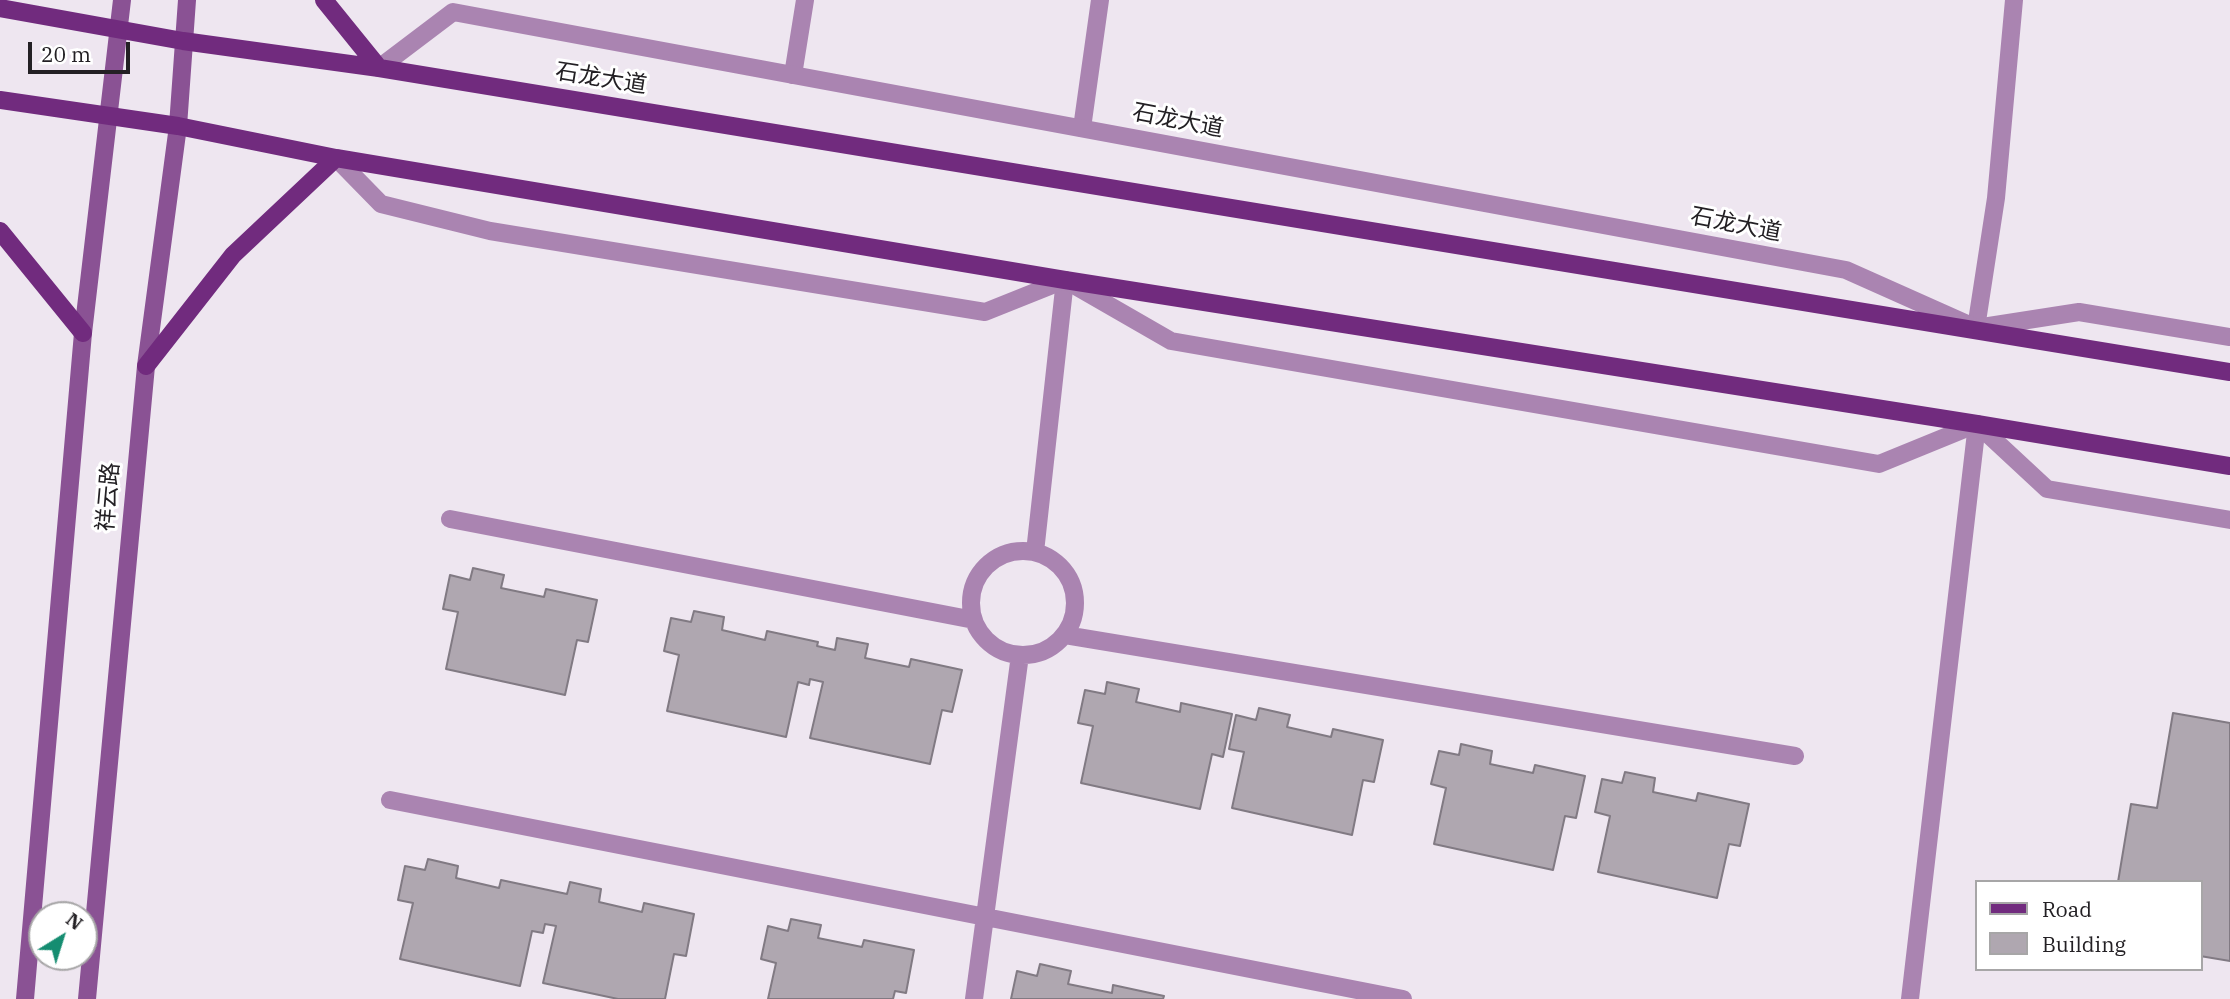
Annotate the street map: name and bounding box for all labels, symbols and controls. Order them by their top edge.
scale bar [32,28,133,72]
text: 20 m [41,40,91,68]
street label: 石龙大道 [553,58,649,100]
street label: 石龙大道 [1130,99,1226,143]
street label: 石龙大道 [1688,203,1784,247]
street label: 祥云路 [92,461,126,533]
legend [1974,880,2202,971]
text: Road [2042,895,2092,923]
north arrow [28,901,98,971]
text: N [61,907,88,935]
text: Building [2042,930,2126,958]

